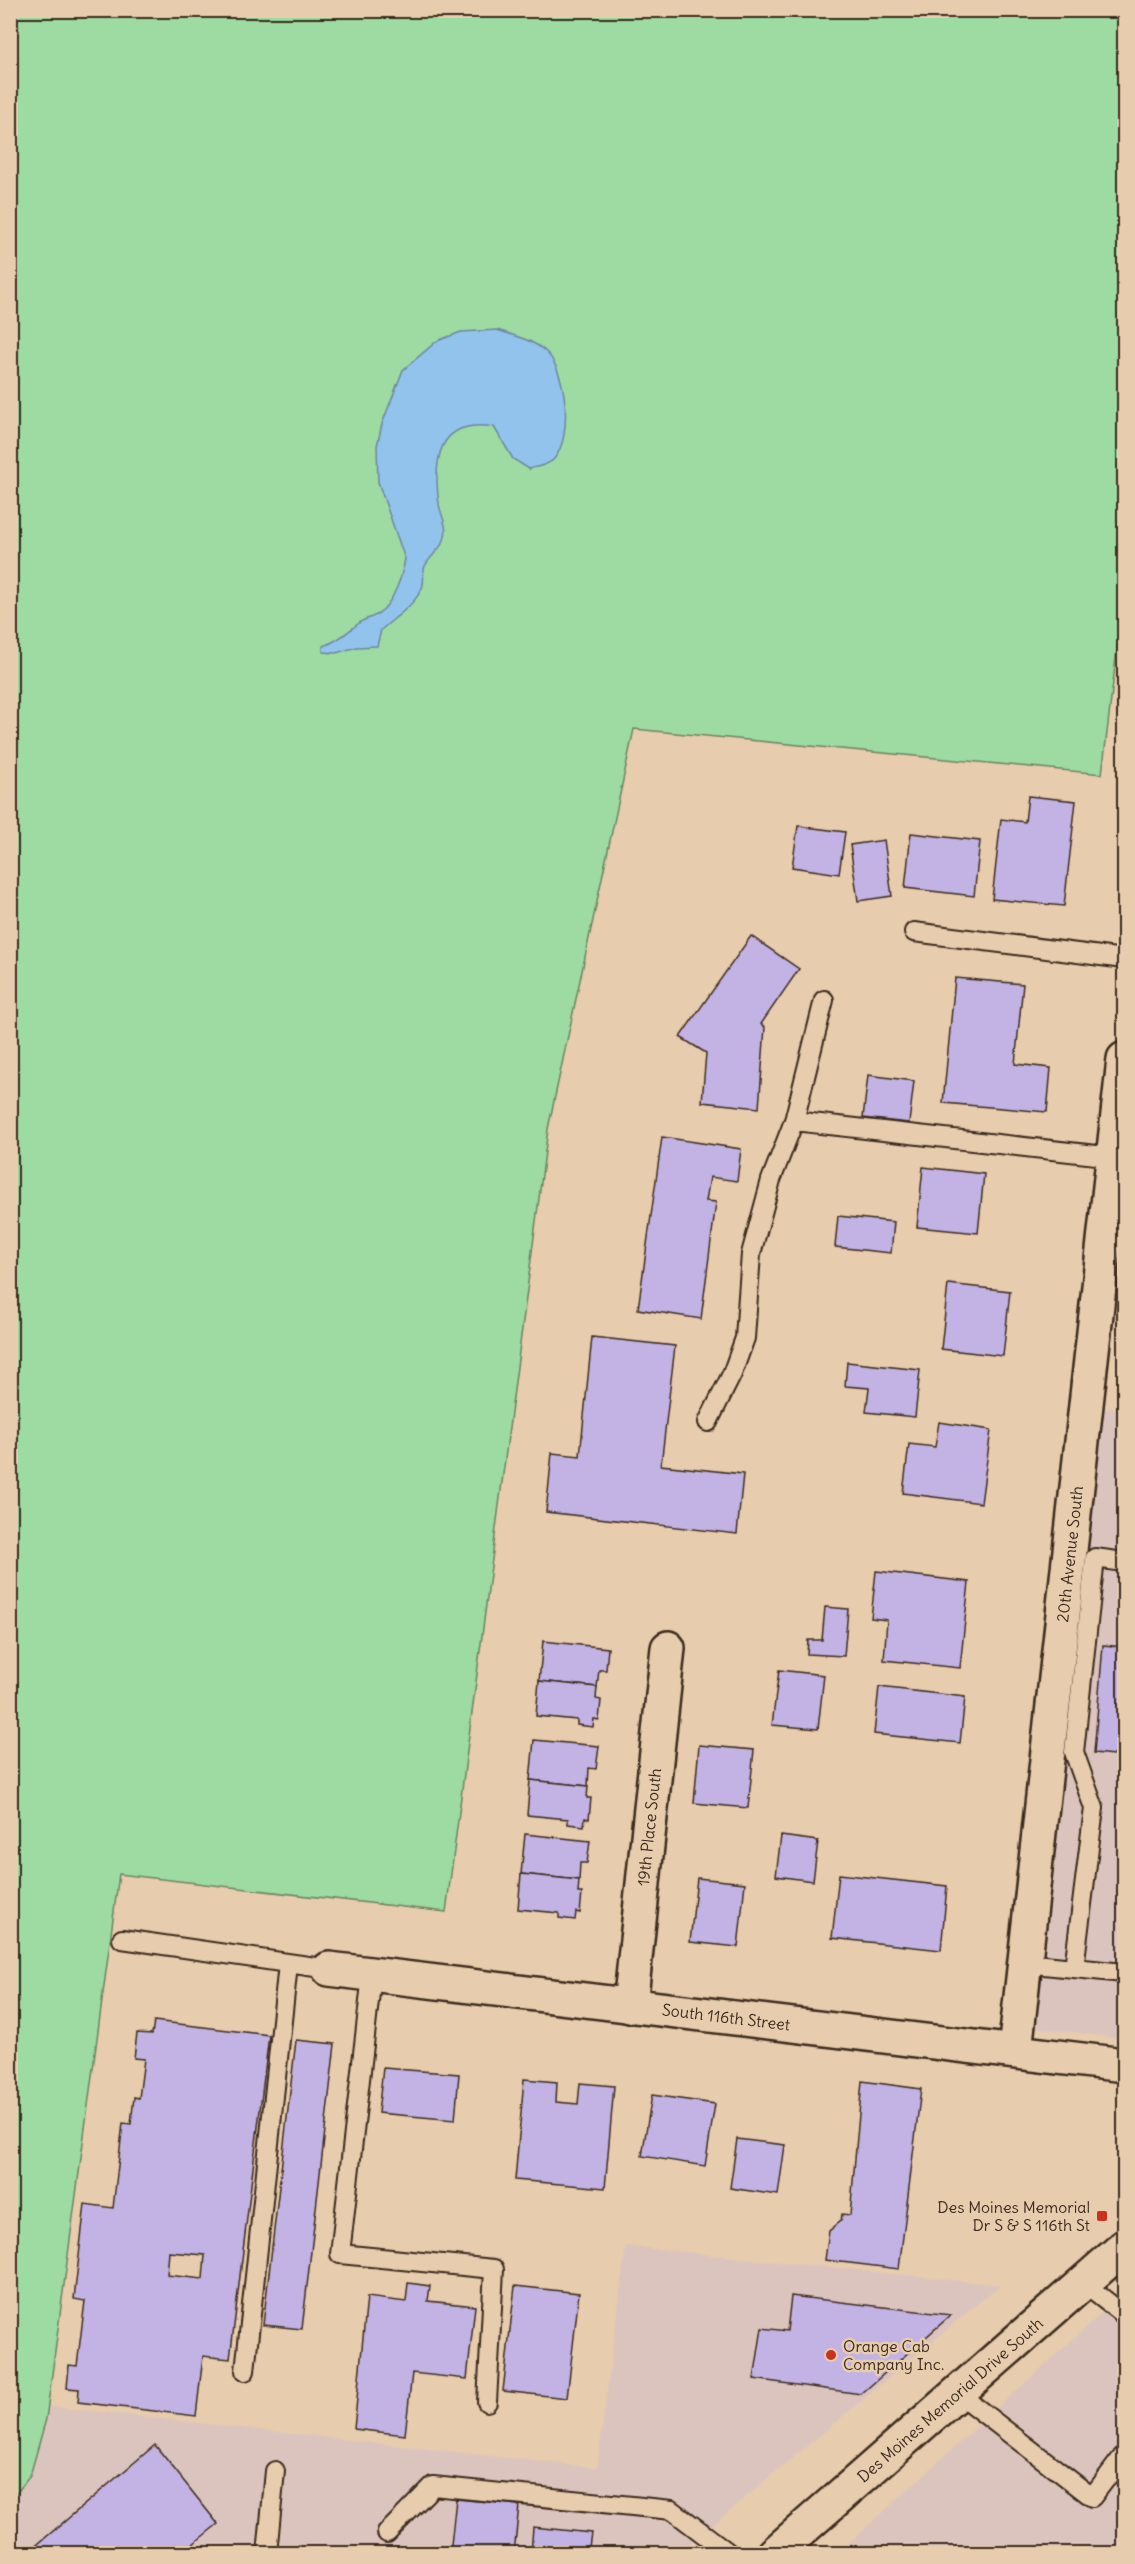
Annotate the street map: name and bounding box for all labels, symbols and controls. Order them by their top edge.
street label: 20th Avenue South [1052,1485,1087,1623]
street label: 19th Place South [633,1767,665,1887]
street label: South 116th Street [661,1999,792,2035]
place label: Des Moines Memorial Dr S & S 116th St [937,2197,1091,2235]
marker: Des Moines Memorial Dr S & S 116th St [1095,2209,1109,2223]
street label: Des Moines Memorial Drive South [853,2313,1047,2486]
place label: Orange Cab Company Inc. [843,2336,944,2374]
marker: Orange Cab Company Inc. [824,2348,838,2362]

